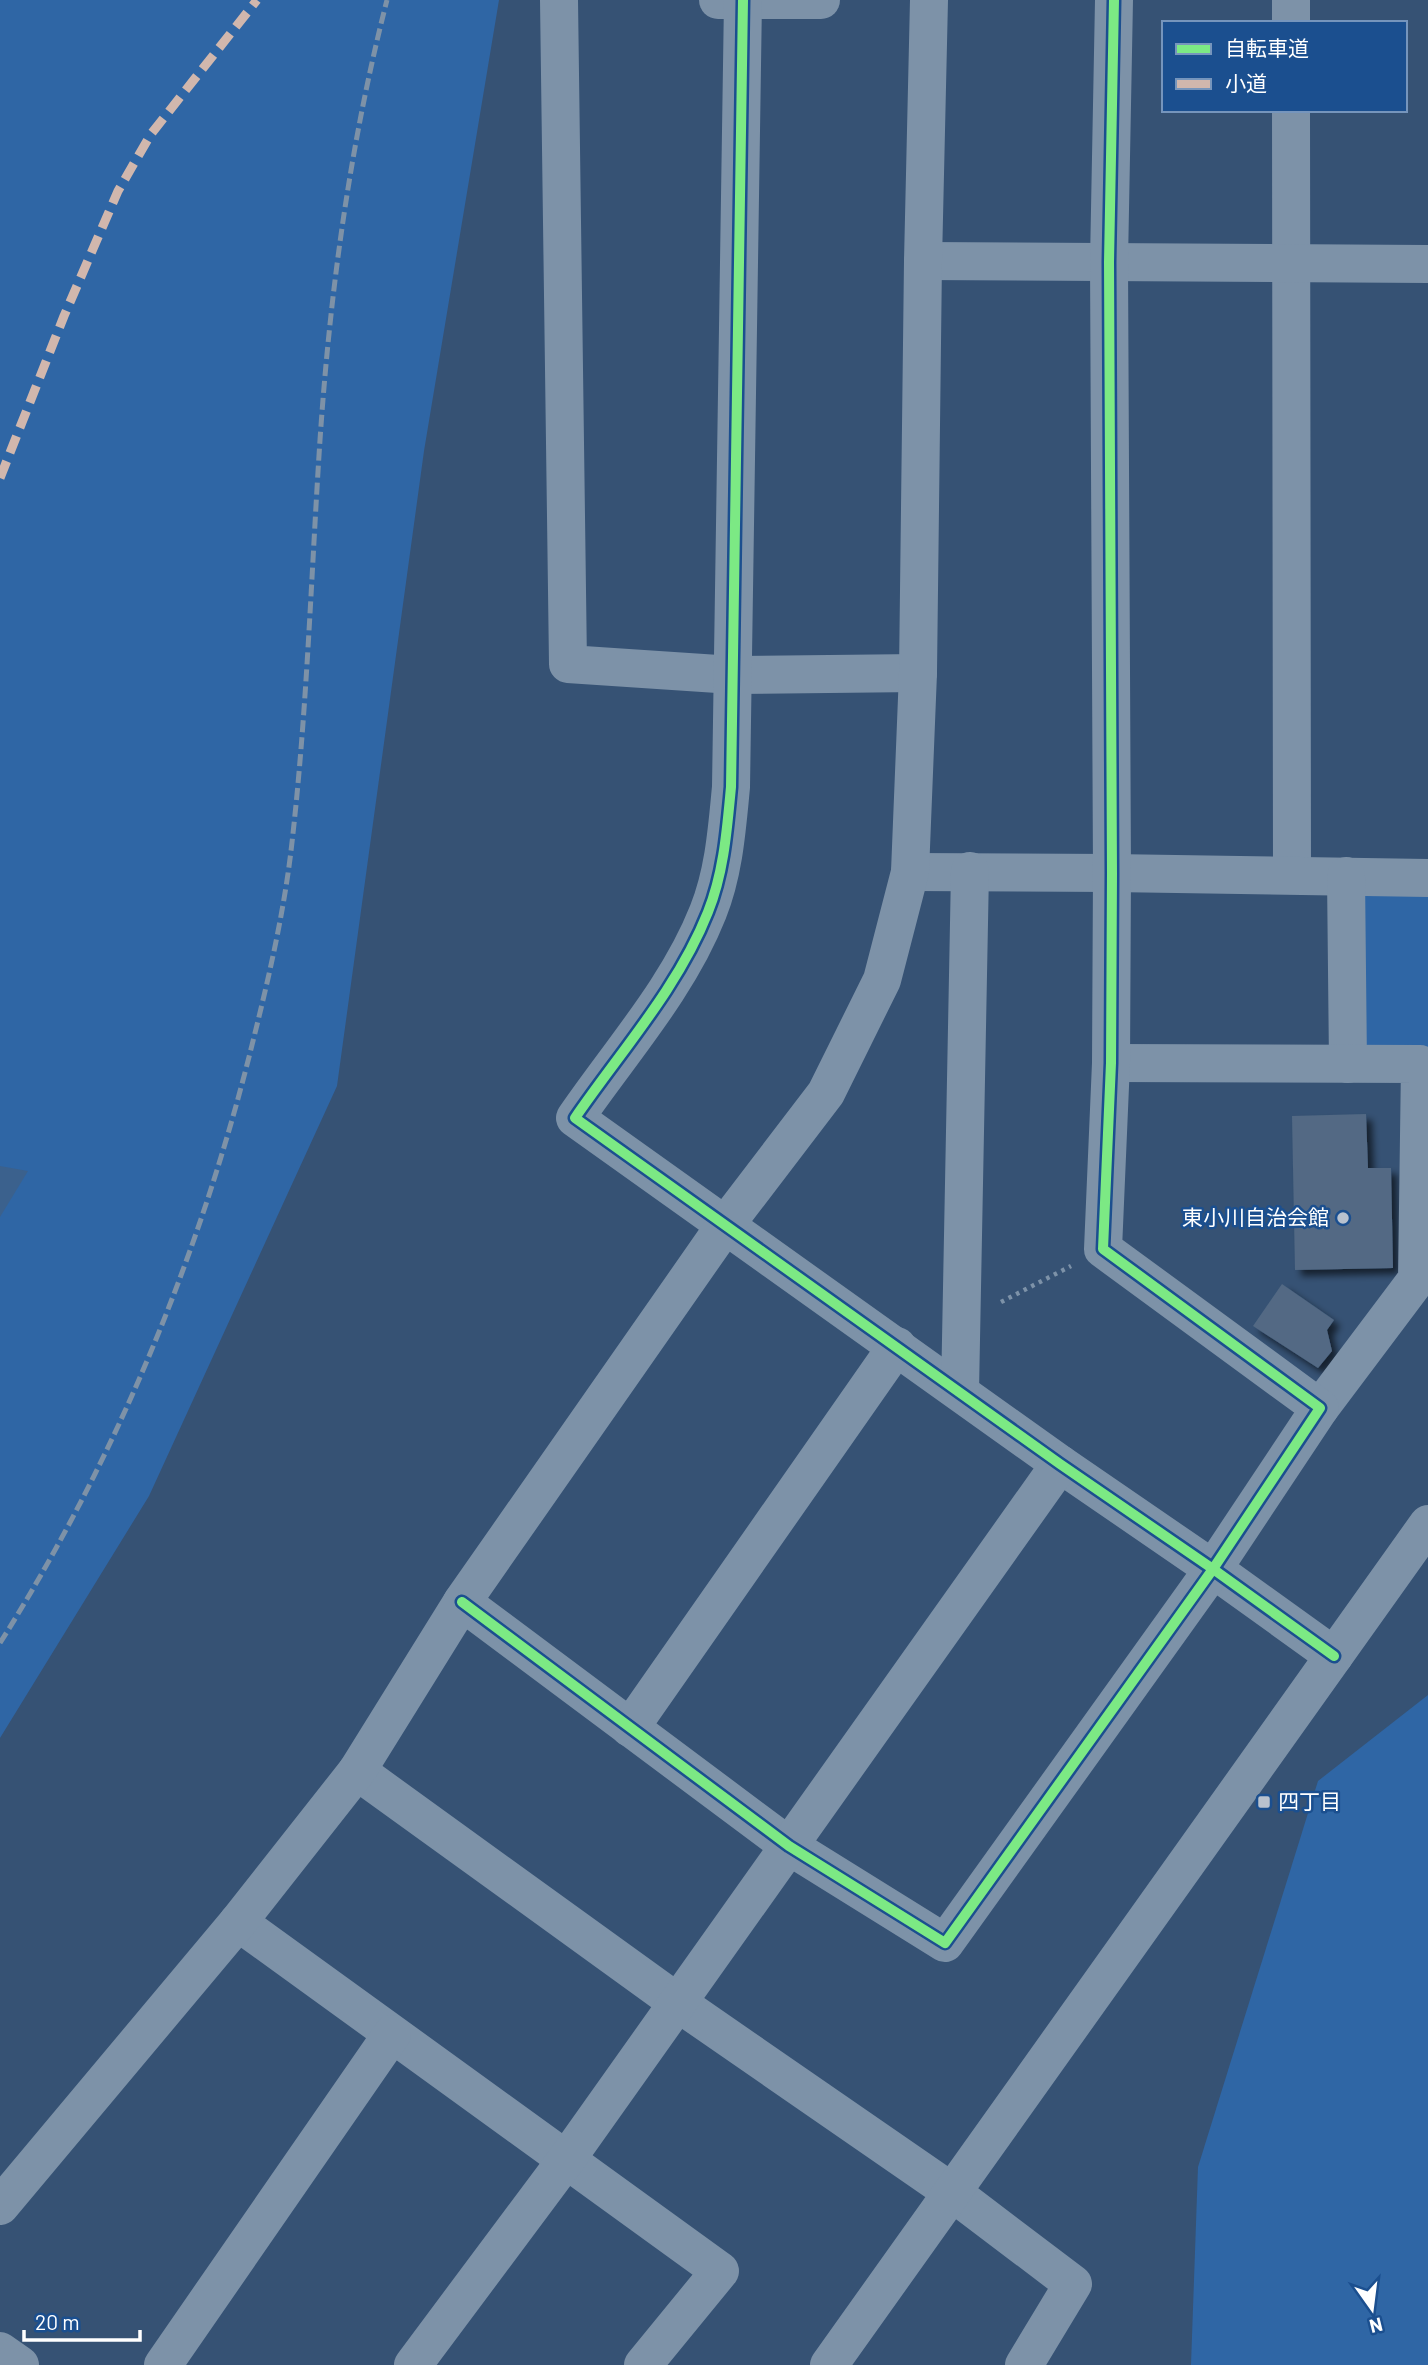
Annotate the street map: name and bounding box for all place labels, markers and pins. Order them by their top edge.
place label: 東小川自治会館 [1182,1204,1329,1229]
marker: 東小川自治会館 [1335,1210,1351,1226]
place label: 四丁目 [1278,1788,1341,1813]
marker: 四丁目 [1256,1794,1272,1810]

